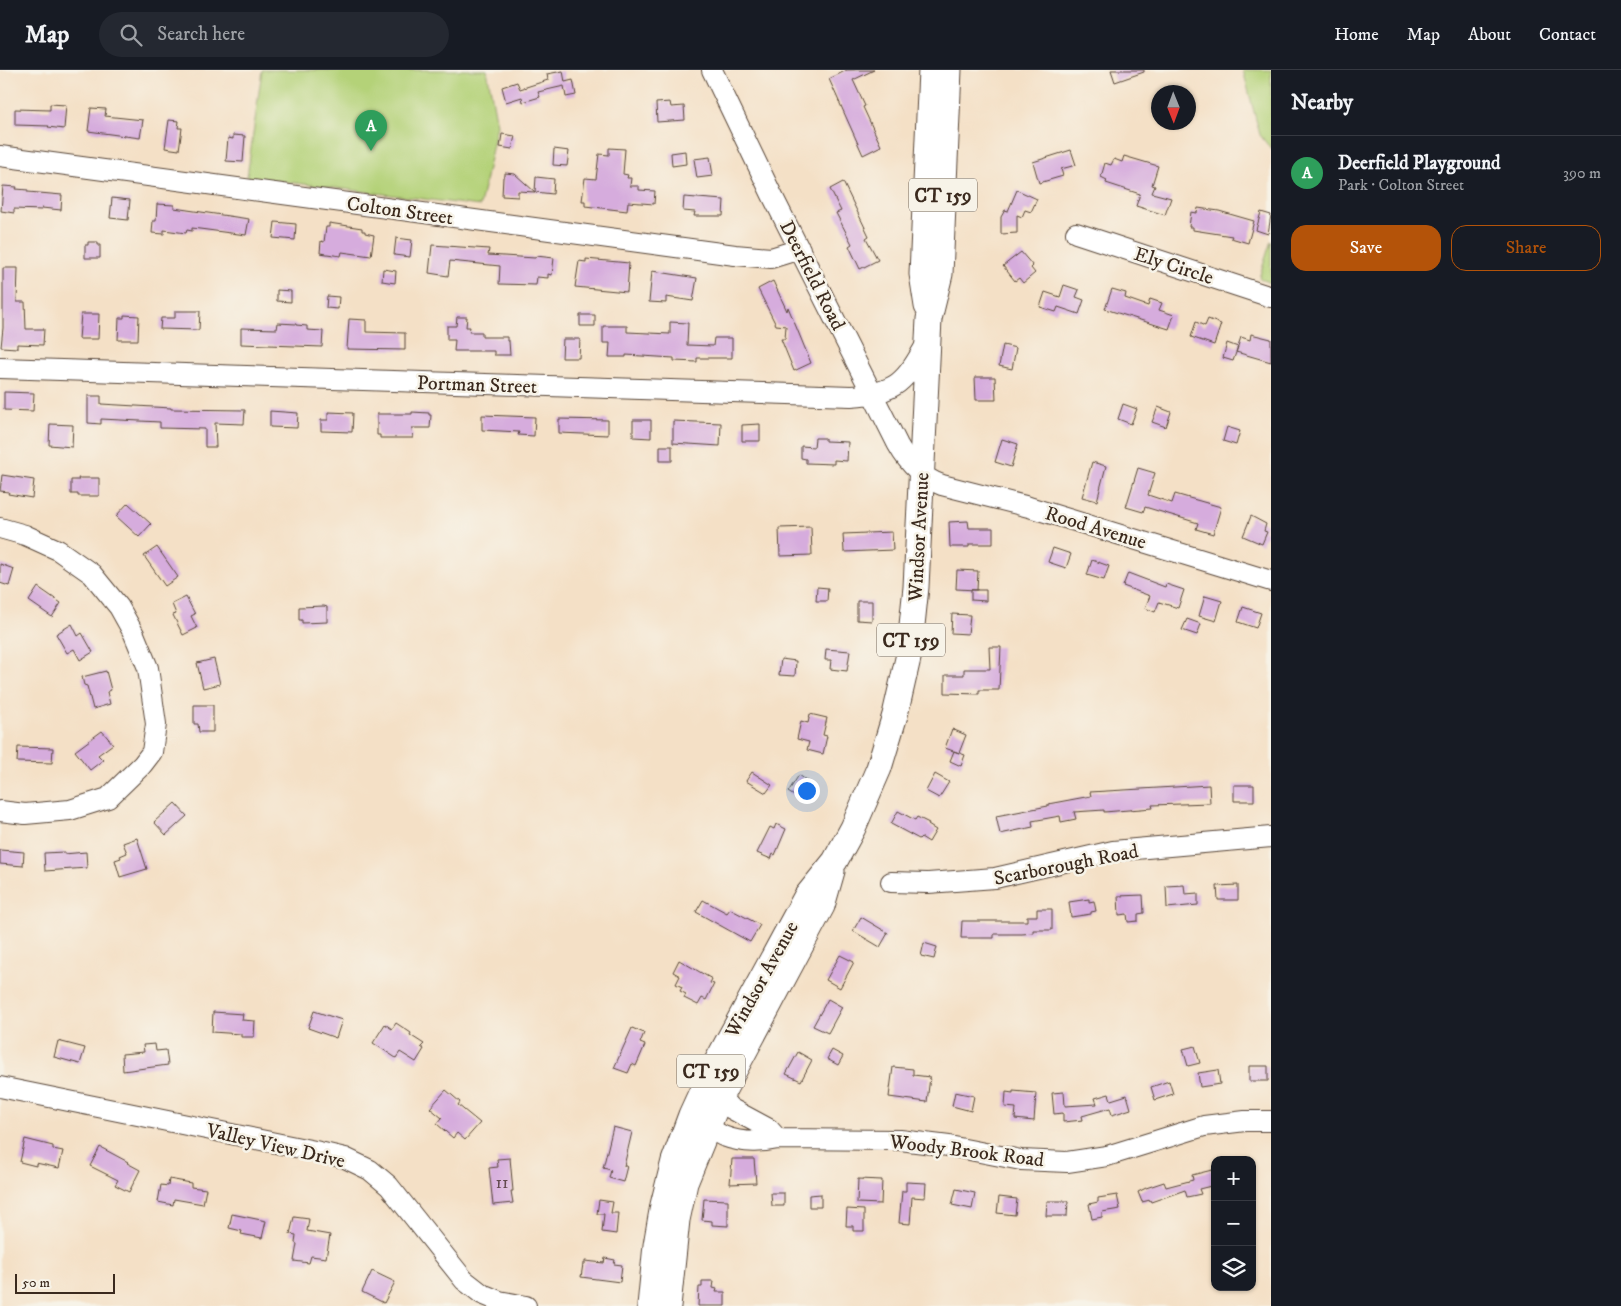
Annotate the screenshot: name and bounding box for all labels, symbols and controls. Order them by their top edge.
search box [99,12,449,57]
text: Map [25,20,69,50]
icon: search [117,21,145,49]
text: Search here [157,23,245,46]
text: Home [1334,24,1379,46]
text: Map [1407,24,1440,46]
text: About [1468,24,1511,46]
text: Contact [1539,24,1596,46]
north arrow [1151,85,1196,130]
text: Nearby [1291,90,1353,116]
pin: A [355,110,387,151]
text: Deerfield Playground [1338,152,1501,175]
text: A [1302,163,1312,183]
text: 390 m [1563,163,1601,183]
text: Park · Colton Street [1338,175,1464,195]
road number: CT 159 [909,178,977,212]
street label: Colton Street [345,192,455,231]
street label: Deerfield Road [773,216,850,335]
button: Save [1291,225,1441,271]
button: Share [1451,225,1601,271]
street label: Ely Circle [1131,242,1217,291]
street label: Portman Street [416,371,538,400]
street label: Windsor Avenue [904,472,935,603]
street label: Rood Avenue [1042,501,1149,556]
road number: CT 159 [877,624,945,656]
your location [794,778,820,804]
street label: Scarborough Road [992,839,1141,892]
street label: Windsor Avenue [719,917,805,1043]
road number: CT 159 [677,1054,745,1088]
street label: Valley View Drive [203,1118,347,1175]
street label: Woody Brook Road [887,1129,1045,1173]
map controls [1211,1156,1256,1291]
button: + [1211,1156,1256,1201]
house number: 11 [495,1172,509,1194]
button: − [1211,1201,1256,1246]
button: layers [1211,1246,1256,1291]
scale bar [15,1271,115,1294]
text: 50 m [22,1274,50,1292]

